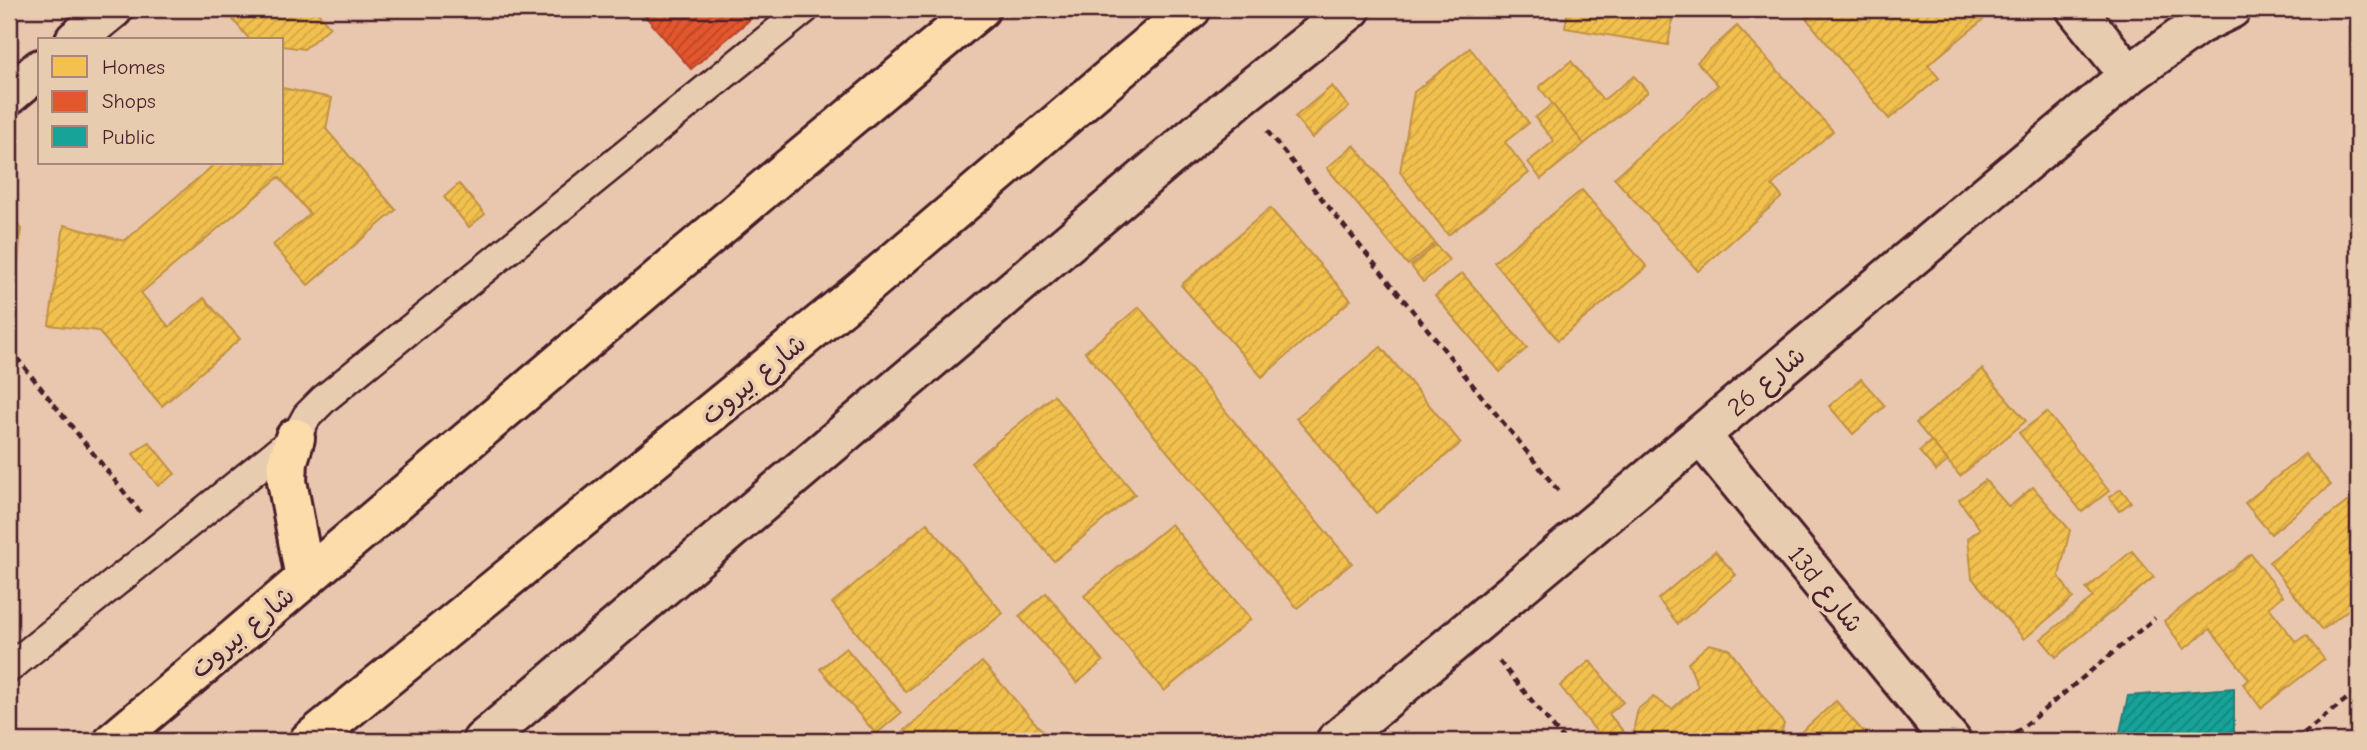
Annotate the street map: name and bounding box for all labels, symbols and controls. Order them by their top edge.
legend [38,38,284,164]
text: Homes [102,55,165,79]
text: Shops [102,89,156,113]
text: Public [102,125,155,149]
street label: شارع بيروت [695,328,813,433]
street label: شارع 26 [1722,340,1813,425]
street label: 13d شارع [1780,540,1869,640]
street label: شارع بيروت [185,581,302,686]

